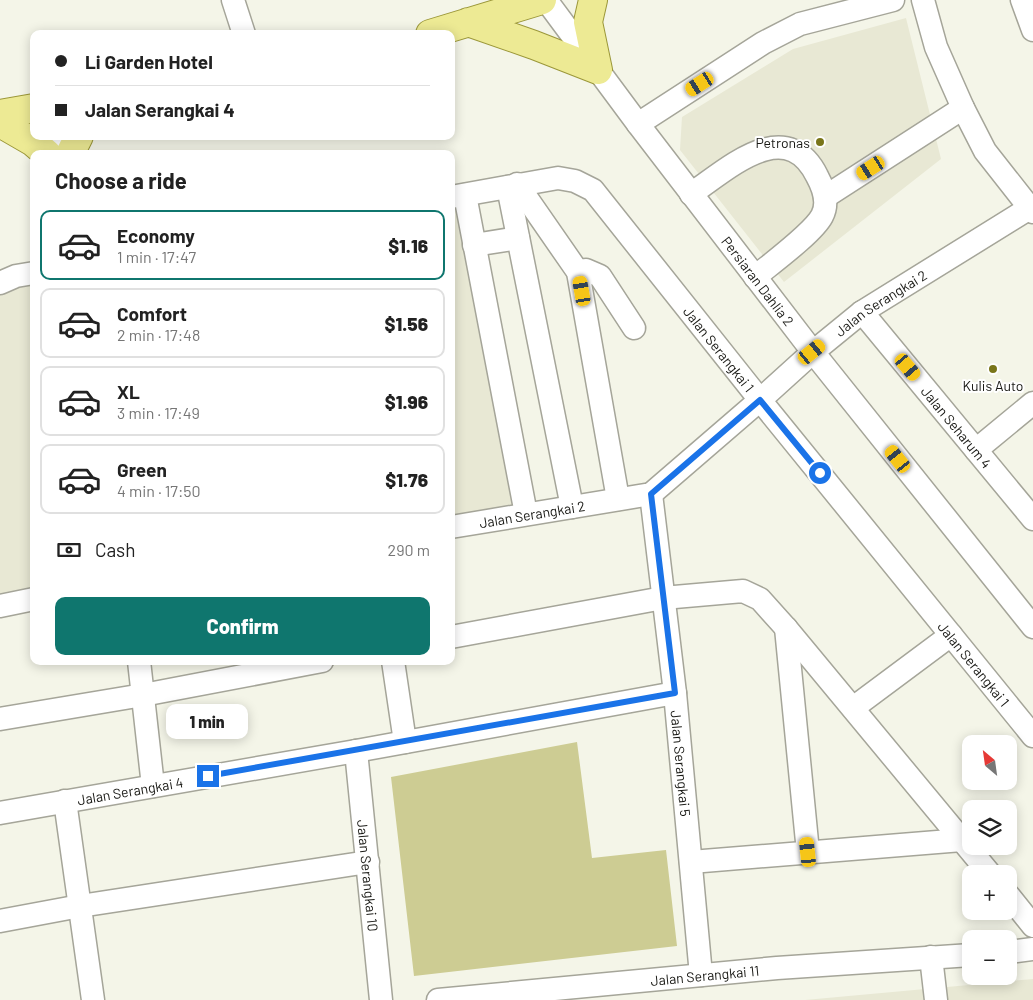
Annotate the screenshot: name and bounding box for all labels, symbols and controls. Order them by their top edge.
text: Li Garden Hotel [85,50,213,73]
car [683,70,716,98]
text: Jalan Serangkai 4 [85,98,235,121]
place label: Petronas [755,134,810,151]
marker: Petronas [814,136,826,148]
car [854,154,887,182]
text: Choose a ride [55,167,187,193]
icon: car [57,223,102,268]
text: Economy [117,224,195,247]
street label: Persiaran Dahlia 2 [719,233,798,329]
text: $1.16 [388,234,428,257]
text: 1 min · 17:47 [117,247,196,266]
street label: Jalan Serangkai 2 [831,266,929,339]
car [572,275,591,307]
icon: car [57,301,102,346]
text: Comfort [117,302,187,325]
street label: Jalan Serangkai 1 [680,303,758,395]
text: $1.56 [384,312,428,335]
text: 2 min · 17:48 [117,325,200,344]
car [795,337,828,367]
car [892,351,923,383]
marker: Kulis Auto [987,363,999,375]
place label: Kulis Auto [963,377,1023,394]
icon: car [57,379,102,424]
text: XL [117,380,140,403]
street label: Jalan Seharum 4 [918,382,996,471]
text: $1.96 [385,390,428,413]
text: 3 min · 17:49 [117,403,200,422]
car [882,443,913,475]
icon: car [57,457,102,502]
text: Green [117,458,167,481]
route start [809,462,831,484]
text: $1.76 [385,468,428,491]
text: 4 min · 17:50 [117,481,201,500]
street label: Jalan Serangkai 2 [478,497,586,531]
icon: cash [55,536,83,564]
text: Cash [95,538,136,561]
text: 290 m [388,540,430,559]
button: Confirm [55,597,430,655]
street label: Jalan Serangkai 1 [935,618,1014,709]
callout: 1 min [167,704,249,738]
street label: Jalan Serangkai 5 [668,709,695,817]
text: 1 min [189,712,225,731]
north arrow [962,735,1018,790]
map controls [962,735,1017,985]
route end [197,765,219,787]
street label: Jalan Serangkai 4 [76,773,184,808]
button: layers [962,800,1017,855]
street label: Jalan Serangkai 10 [354,819,383,932]
car [798,836,817,868]
button: + [962,865,1017,920]
button: − [962,930,1017,985]
street label: Jalan Serangkai 11 [650,961,760,988]

